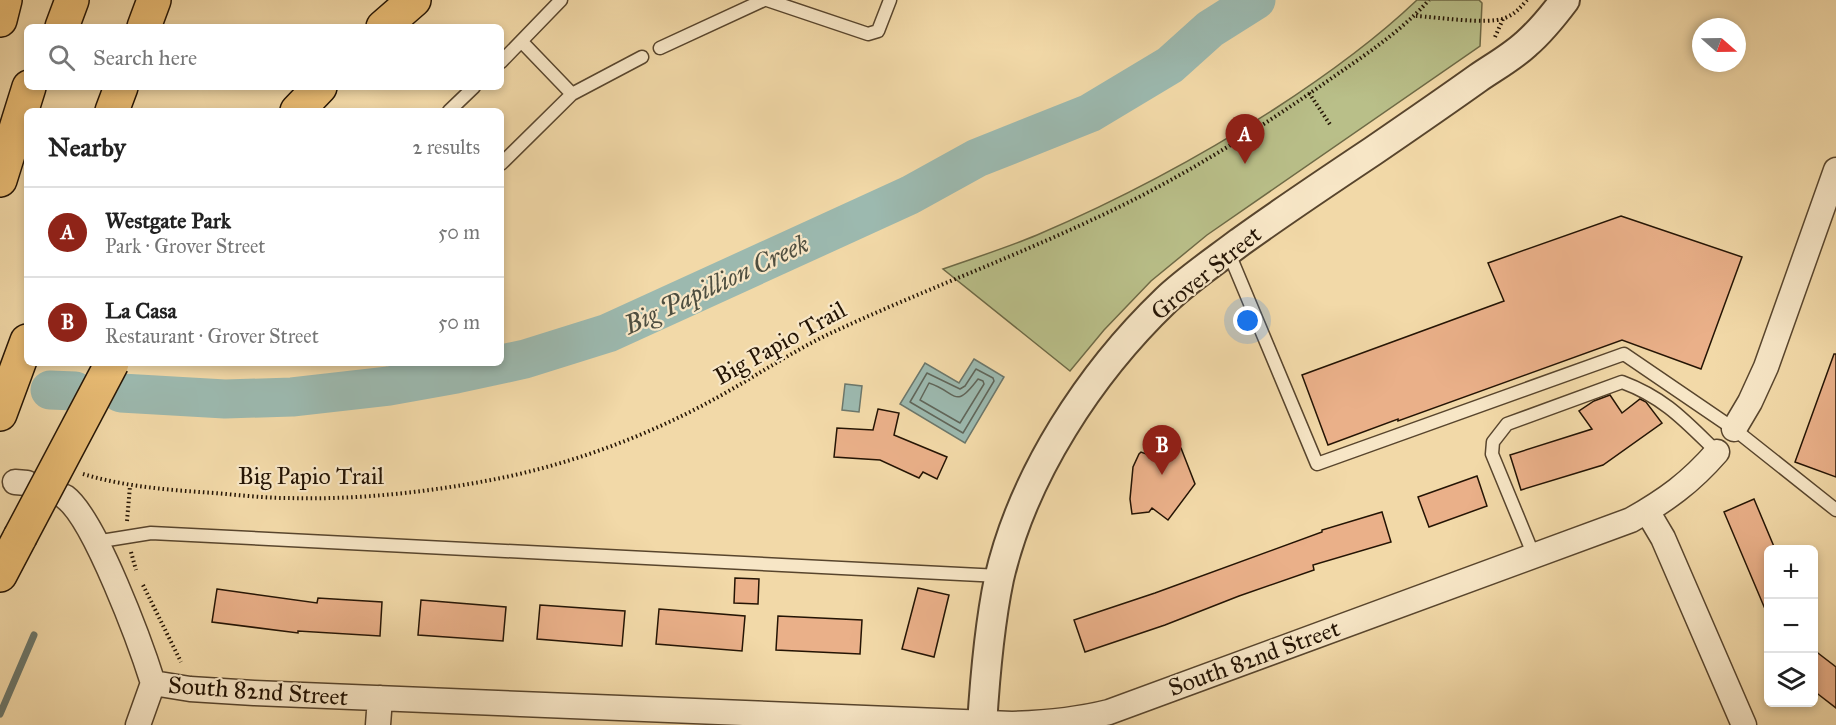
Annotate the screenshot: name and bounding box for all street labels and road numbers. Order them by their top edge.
street label: Grover Street [1145,219,1268,327]
street label: Big Papio Trail [709,294,852,392]
street label: Big Papio Trail [238,461,385,491]
street label: South 82nd Street [1164,613,1344,703]
street label: South 82nd Street [167,670,349,712]

